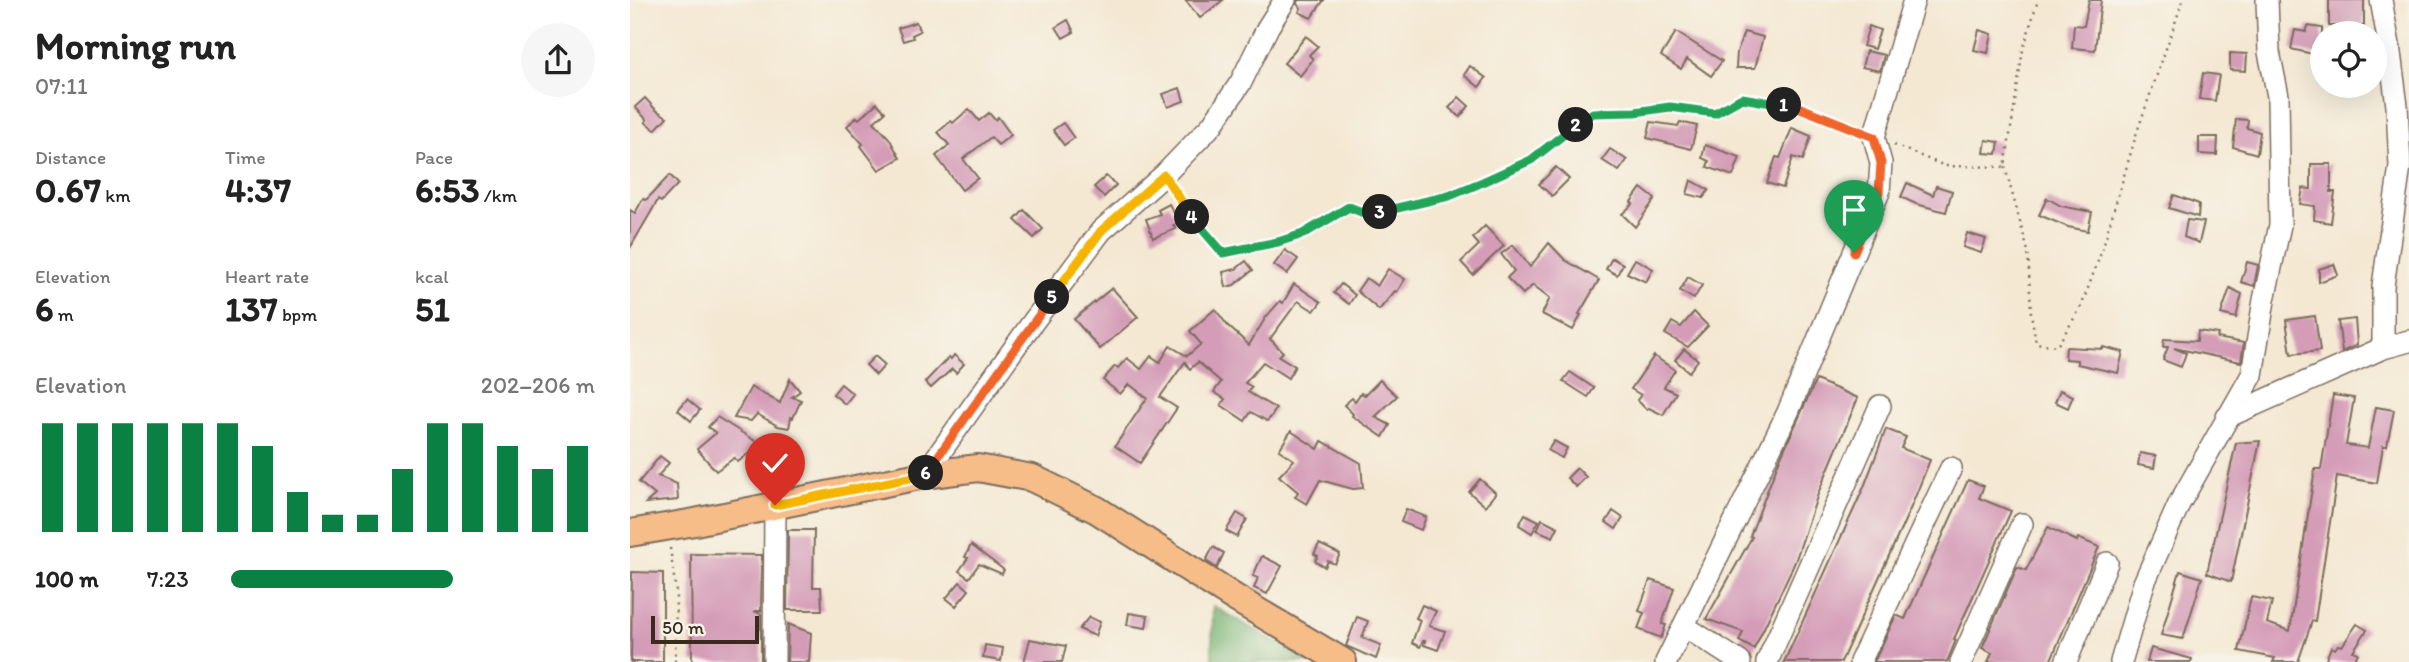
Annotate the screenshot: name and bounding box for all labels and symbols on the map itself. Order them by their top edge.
pin: 1 [1766,88,1802,122]
pin: 2 [1558,108,1594,142]
pin [1824,180,1884,252]
pin: 3 [1362,194,1398,230]
pin: 4 [1174,200,1210,234]
pin: 5 [1034,280,1070,314]
pin [745,433,805,505]
pin: 6 [908,456,944,490]
scale bar [651,613,760,645]

